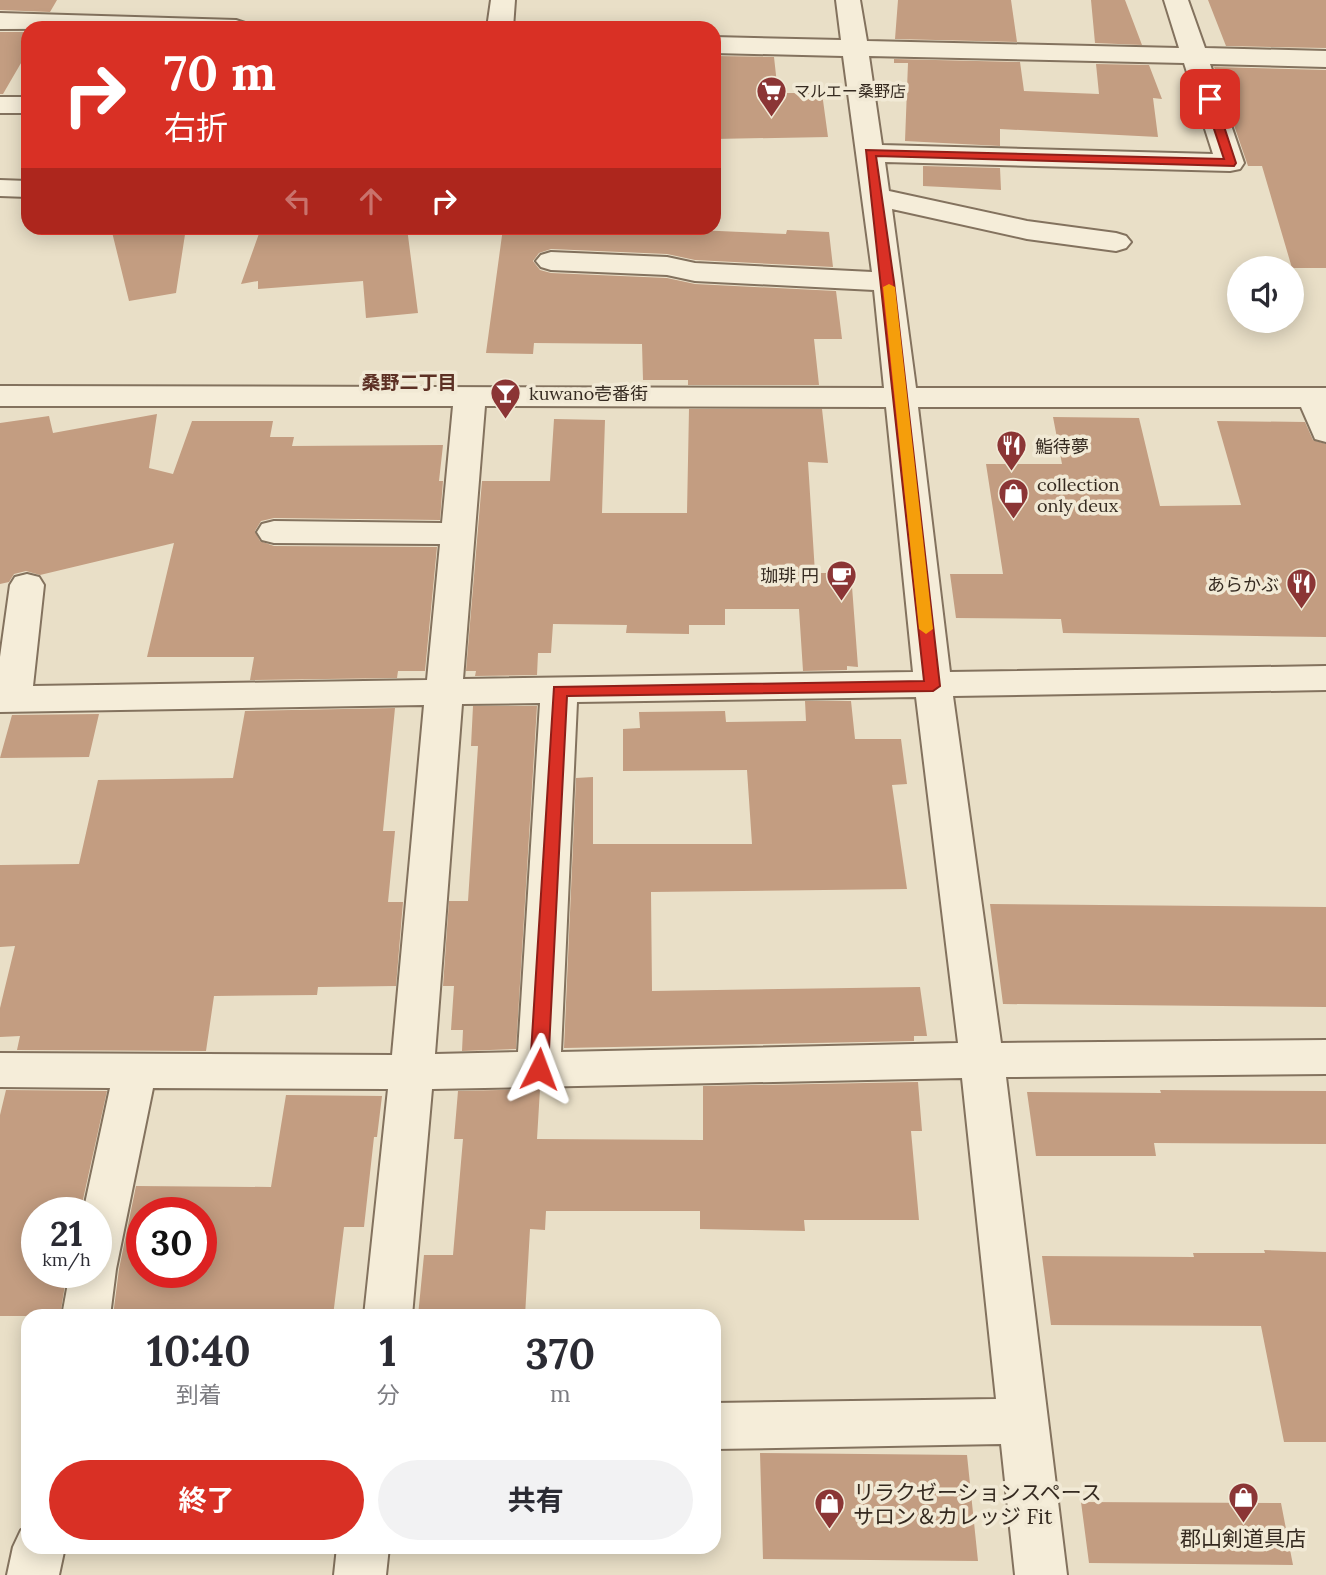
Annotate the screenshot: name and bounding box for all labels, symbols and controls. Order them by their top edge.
text: 70 m [164,41,276,103]
icon: right [49,49,140,140]
pin [1180,69,1240,129]
supermarket icon: マルエー桑野店 [754,74,788,118]
icon: arrive [1191,80,1229,118]
place label: マルエー桑野店 [794,81,906,101]
text: 右折 [164,107,228,148]
icon: left [279,182,317,220]
icon: ahead [352,182,390,220]
icon: right [425,182,463,220]
map controls [1227,256,1304,333]
button: sound [1227,256,1304,333]
district label: 桑野二丁目 [361,370,457,394]
bar icon: kuwano壱番街 [489,376,523,420]
place label: kuwano壱番街 [529,382,648,405]
restaurant icon: 鮨待夢 [995,429,1029,473]
place label: 鮨待夢 [1035,435,1089,458]
place label: collection only deux [1037,473,1120,517]
shop icon: collection only deux [997,477,1031,521]
cafe icon: 珈琲 円 [825,558,859,602]
place label: 珈琲 円 [760,564,819,587]
restaurant icon: あらかぶ [1285,567,1319,611]
place label: あらかぶ [1207,573,1279,596]
position arrow [502,1032,576,1106]
speed limit sign: 30 [126,1197,217,1288]
text: 21 [50,1211,83,1256]
text: km/h [42,1248,91,1271]
text: 10:40 [147,1324,251,1378]
text: 1 [379,1324,397,1378]
text: 370 [525,1327,595,1381]
text: m [550,1379,571,1408]
text: 到着 [176,1380,222,1409]
text: 分 [376,1380,399,1409]
button: 終了 [49,1460,364,1540]
button: 共有 [378,1460,693,1540]
place label: リラクゼーションスペース サロン＆カレッジ Fit [853,1479,1102,1530]
shop icon: 郡山剣道具店 [1226,1481,1260,1525]
shop icon: リラクゼーションスペース サロン＆カレッジ Fit [813,1487,847,1531]
place label: 郡山剣道具店 [1180,1525,1306,1552]

